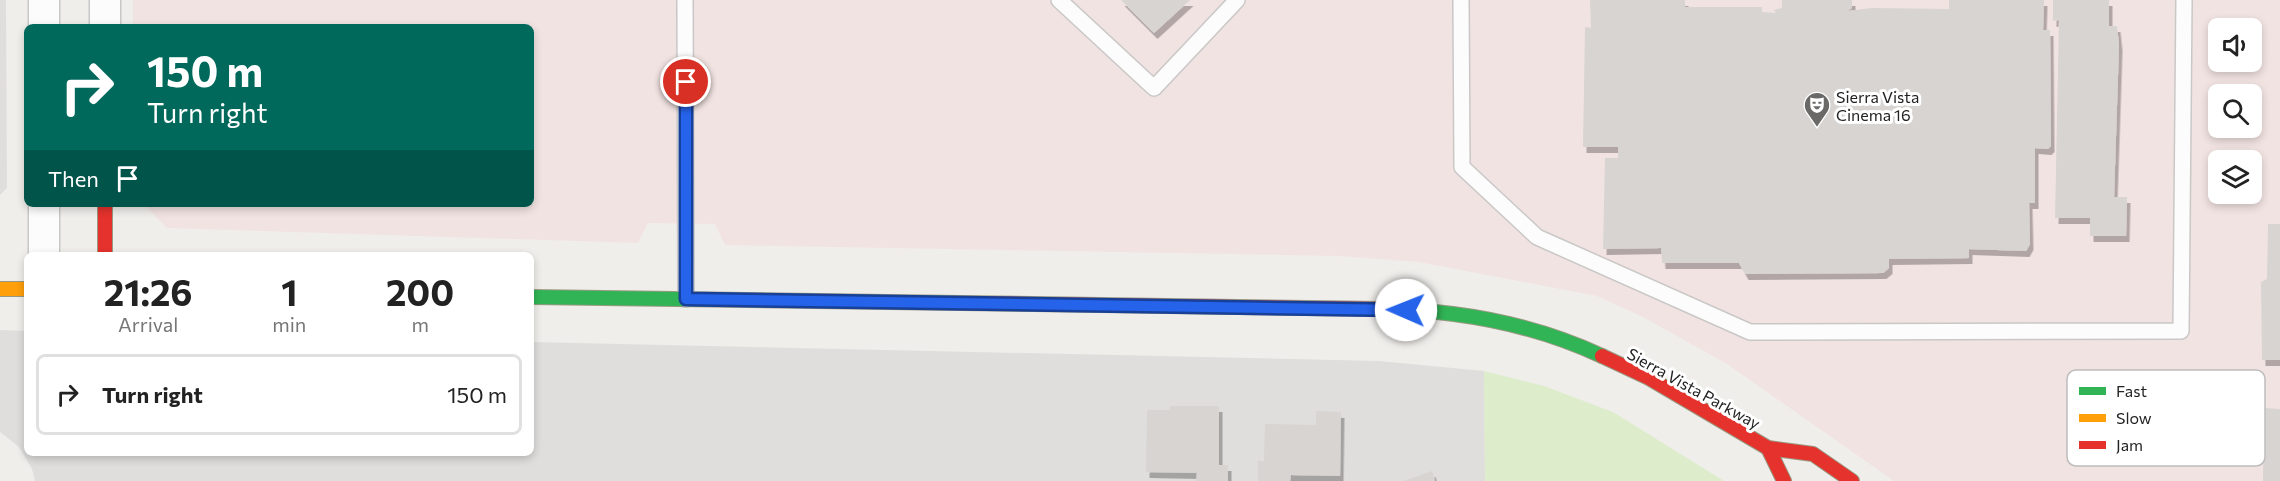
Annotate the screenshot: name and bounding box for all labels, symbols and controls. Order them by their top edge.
map controls [2208,18,2262,204]
button: sound [2208,18,2262,72]
text: 150 m [147,44,263,96]
icon: right [48,48,126,126]
pin [660,56,711,107]
icon: arrive [669,65,702,98]
button: search [2208,84,2262,138]
place label: Sierra Vista Cinema 16 [1836,87,1919,124]
theatre icon: Sierra Vista Cinema 16 [1802,90,1832,128]
text: Turn right [147,96,267,129]
button: layers [2208,150,2262,204]
icon: arrive [111,162,144,195]
text: Then [48,165,99,192]
text: 21:26 [104,269,193,313]
text: 1 [281,269,297,313]
text: 200 [386,269,454,313]
position arrow [1374,278,1438,342]
text: Arrival [118,312,178,336]
text: min [272,312,306,336]
text: m [411,312,429,336]
street label: Sierra Vista Parkway [1624,344,1764,432]
legend [2067,370,2265,466]
icon: right [51,378,84,411]
text: Turn right [102,381,203,408]
text: 150 m [447,381,507,408]
text: Fast [2116,381,2147,400]
text: Slow [2116,408,2152,427]
text: Jam [2116,435,2143,454]

